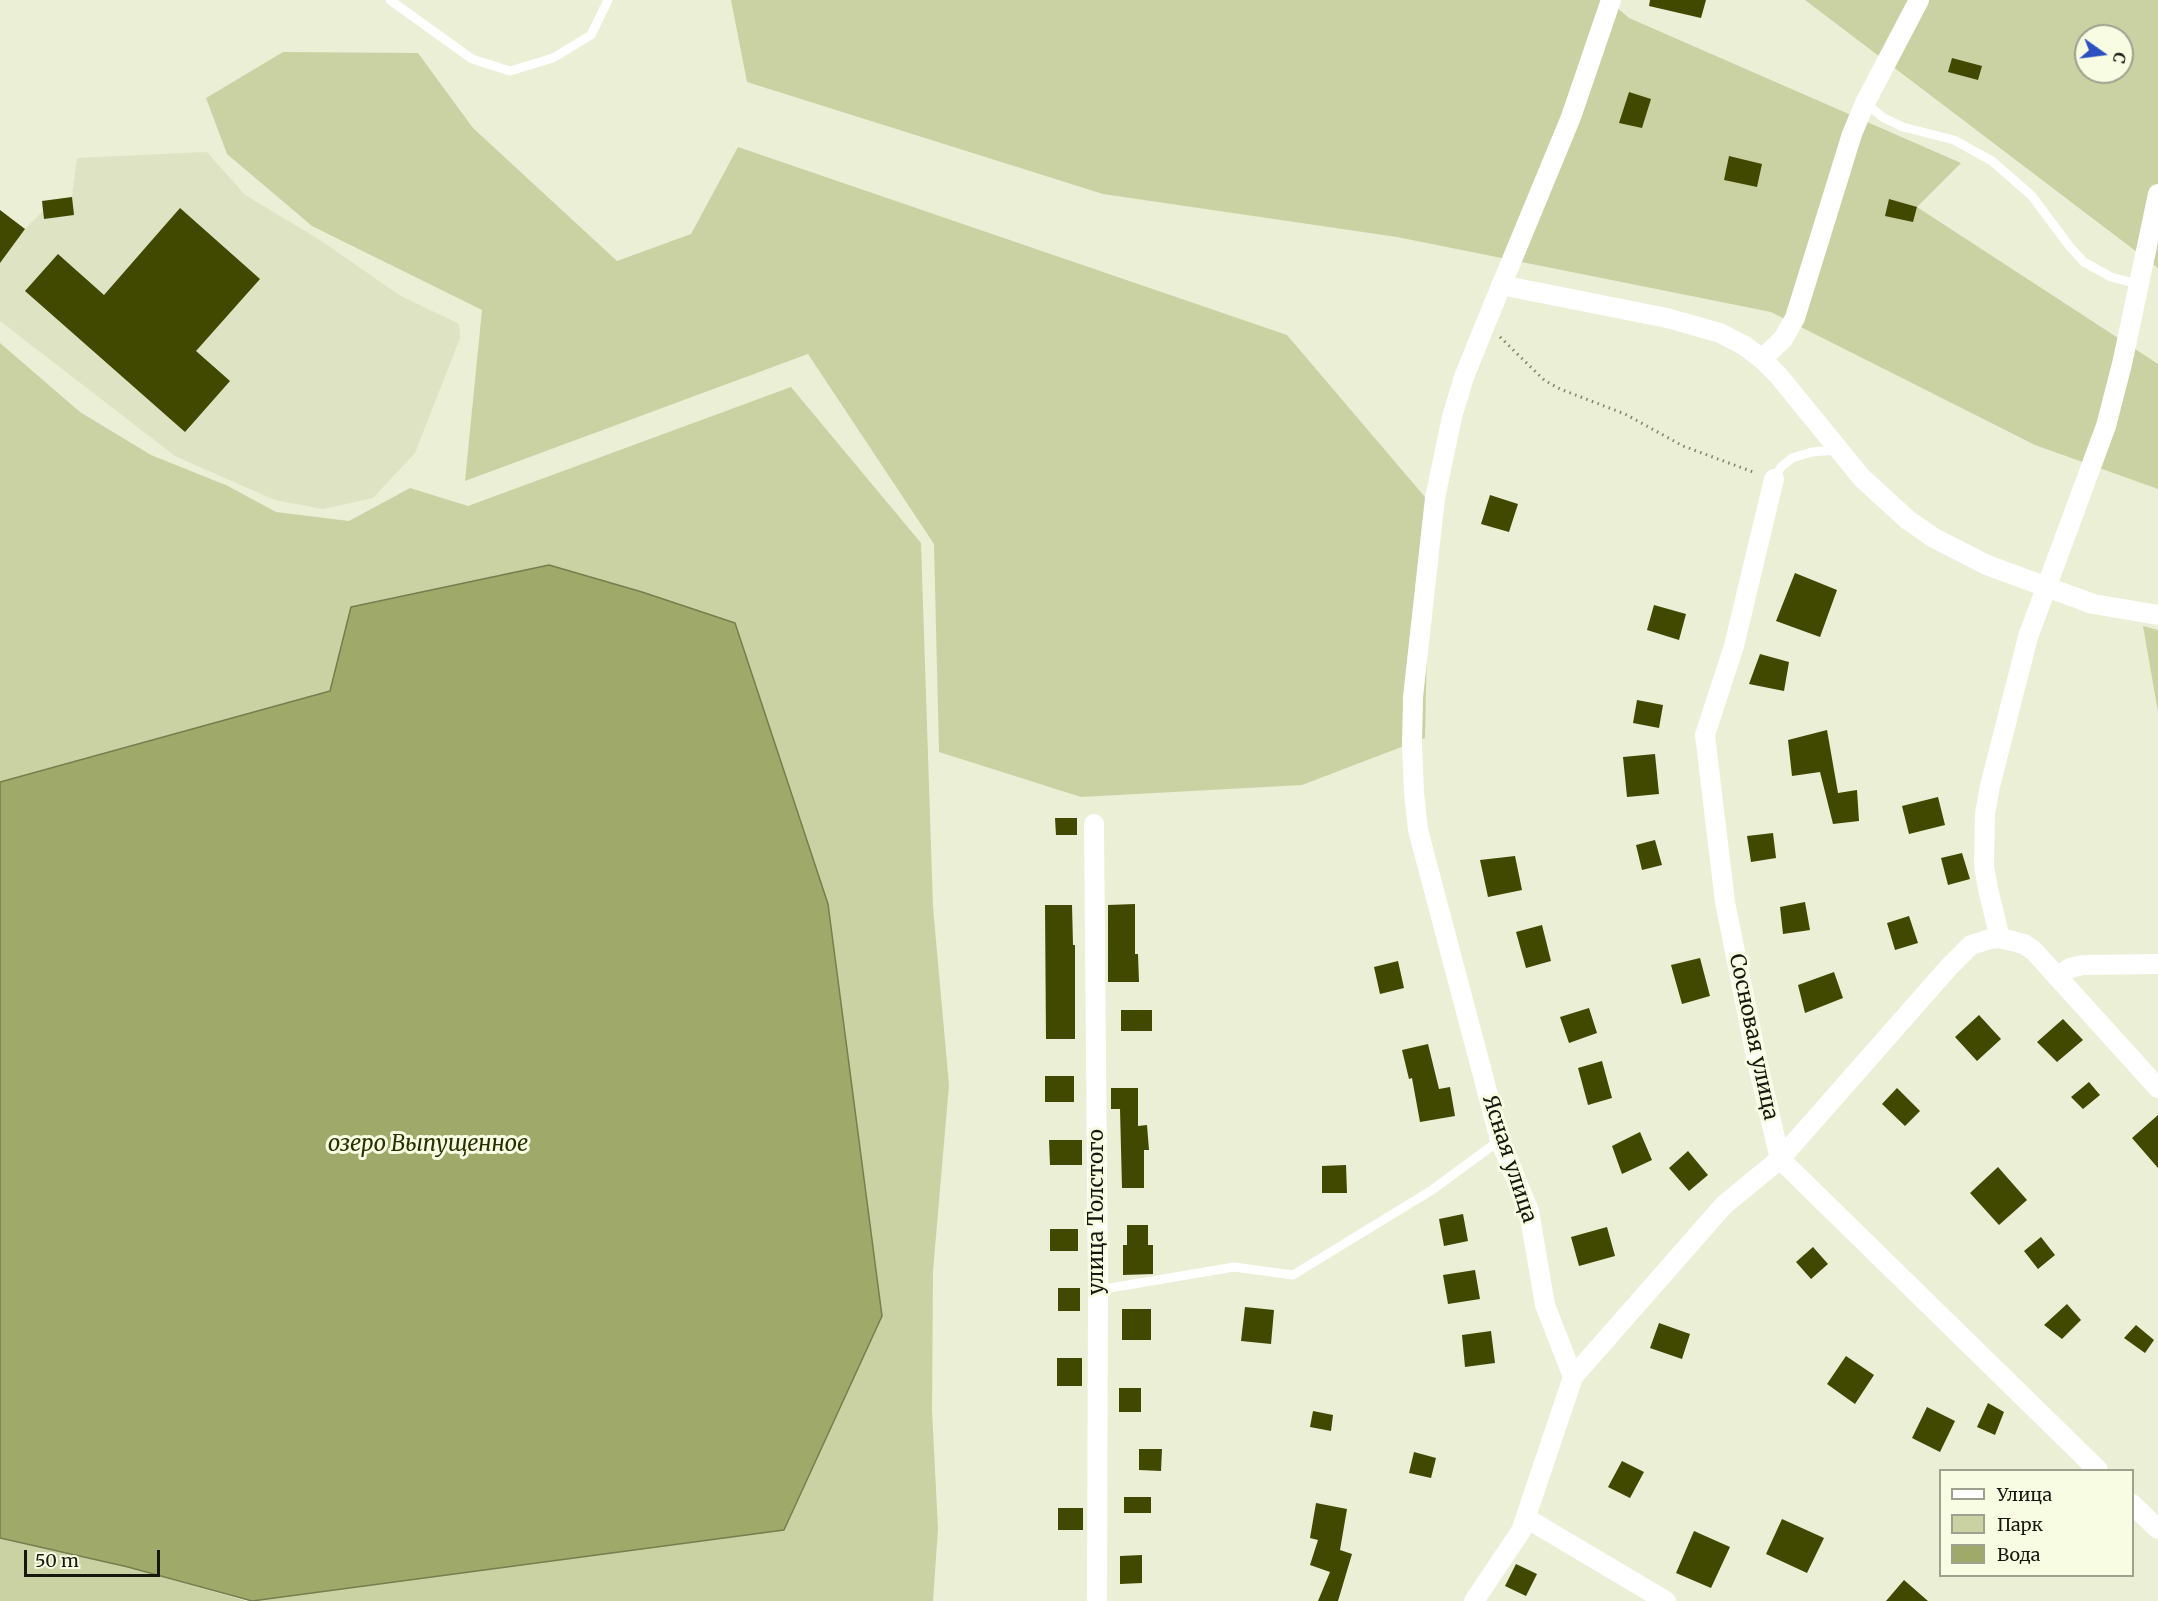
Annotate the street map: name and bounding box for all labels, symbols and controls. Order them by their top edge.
north arrow [2074,24,2134,84]
text: С [2109,50,2131,65]
street label: Сосновая улица [1723,952,1783,1122]
street label: Ясная улица [1476,1092,1542,1226]
street label: улица Толстого [1084,1129,1110,1295]
water label: озеро Выпущенное [328,1132,528,1158]
legend [1939,1469,2134,1577]
text: Улица [1997,1483,2052,1506]
text: Парк [1997,1513,2043,1536]
scale bar [27,1538,164,1576]
text: Вода [1997,1543,2041,1566]
text: 50 m [35,1549,79,1572]

